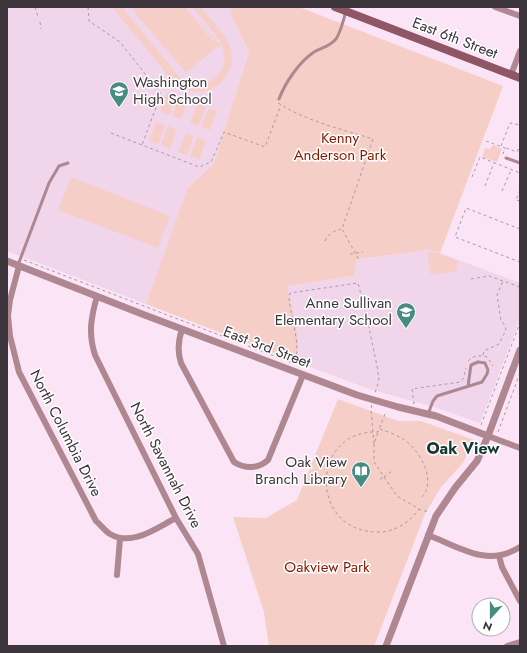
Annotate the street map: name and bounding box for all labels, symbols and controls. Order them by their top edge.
street label: East 6th Street [409,12,501,65]
place label: Washington High School [133,71,212,110]
school or university icon: Washington High School [108,80,130,108]
park label: Kenny Anderson Park [294,127,387,166]
place label: Anne Sullivan Elementary School [275,292,392,331]
school or university icon: Anne Sullivan Elementary School [395,301,417,329]
street label: East 3rd Street [220,320,314,374]
street label: North Columbia Drive [24,366,108,501]
street label: North Savannah Drive [125,398,207,532]
district label: Oak View [426,437,500,460]
place label: Oak View Branch Library [255,451,348,490]
library icon: Oak View Branch Library [350,460,372,488]
park label: Oakview Park [284,556,370,578]
north arrow [471,597,511,637]
text: N [480,617,494,635]

